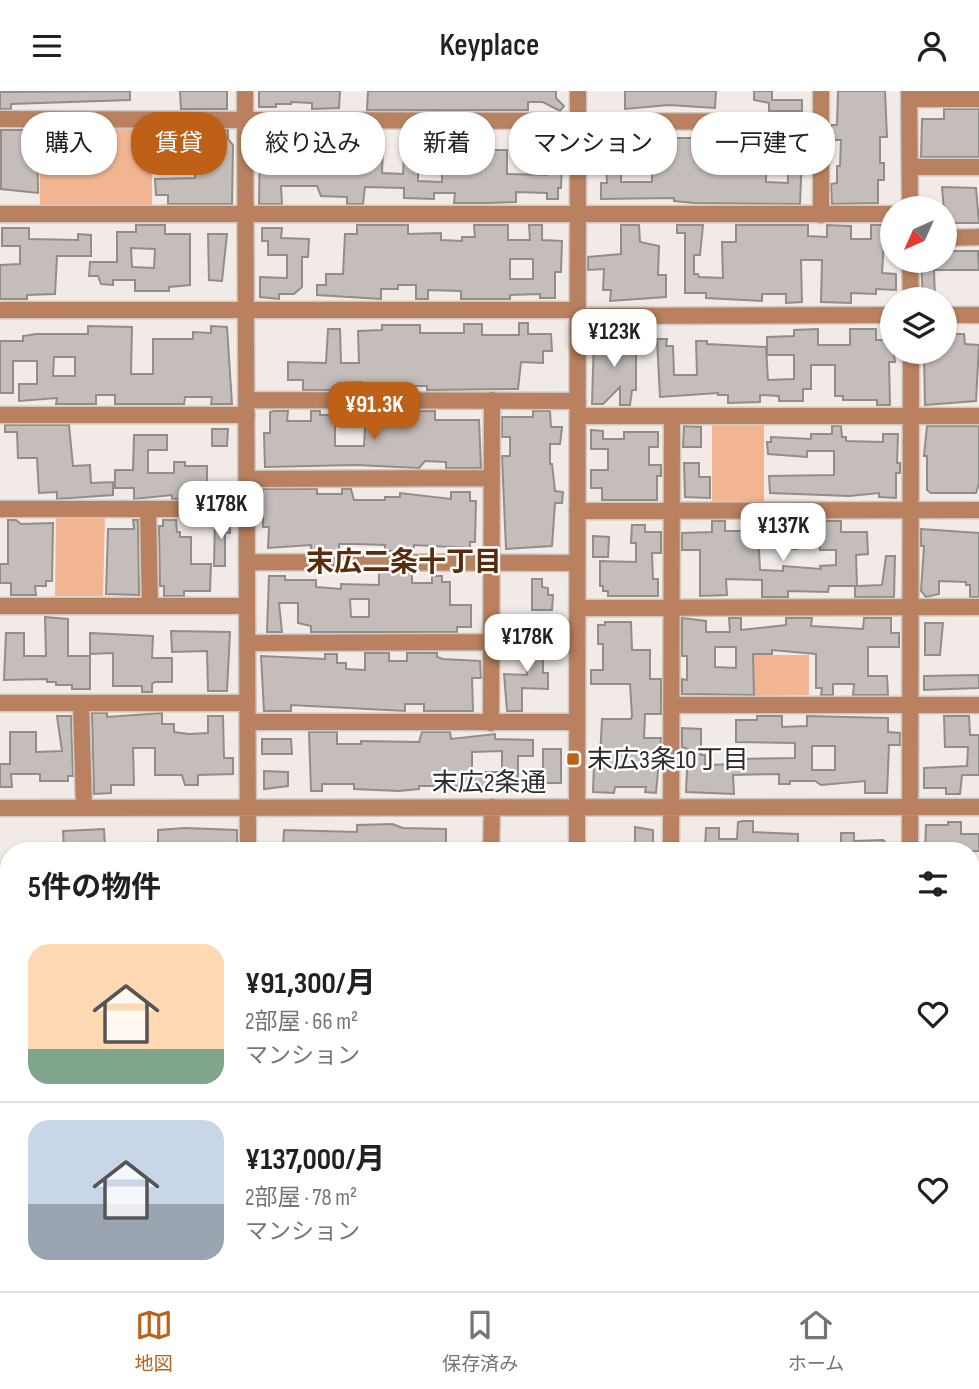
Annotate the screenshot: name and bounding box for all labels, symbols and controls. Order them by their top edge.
text: Keyplace [440,26,539,65]
icon: menu [28,27,66,65]
icon: person [913,27,951,65]
chip: 購入 [21,112,117,175]
chip: 賃貸 [131,112,227,175]
chip: 絞り込み [241,112,385,175]
chip: 新着 [399,112,495,175]
chip: マンション [509,112,677,175]
chip: 一戸建て [691,112,835,175]
north arrow [880,196,957,273]
map controls [880,196,957,364]
button: layers [880,287,957,364]
pin: ¥123K [565,309,663,369]
text: ¥123K [588,318,640,346]
pin: ¥91.3K [317,383,431,442]
text: ¥91.3K [344,391,404,419]
pin: ¥178K [172,482,270,541]
text: ¥178K [195,490,247,518]
pin: ¥137K [734,503,832,563]
text: ¥137K [757,512,809,540]
district label: 末広二条十丁目 [306,546,502,579]
pin: ¥178K [478,615,576,674]
text: ¥178K [501,623,553,651]
place label: 末広3条10丁目 [587,745,749,776]
marker: 末広3条10丁目 [565,751,581,767]
street label: 末広2条通 [432,768,546,799]
icon: filters [914,865,952,903]
text: 5件の物件 [28,870,161,906]
text: ¥91,300/月 [245,966,376,1002]
icon: home [84,972,168,1056]
icon: heart [914,995,952,1033]
text: 2部屋 · 66 m² [245,1008,358,1036]
text: マンション [245,1042,360,1070]
text: ¥137,000/月 [245,1142,385,1178]
icon: home [84,1148,168,1232]
icon: heart [914,1171,952,1209]
text: 2部屋 · 78 m² [245,1184,357,1212]
text: マンション [245,1218,360,1246]
tab: 地図 [135,1306,173,1376]
tab: 保存済み [442,1306,518,1376]
tab: ホーム [788,1306,844,1376]

